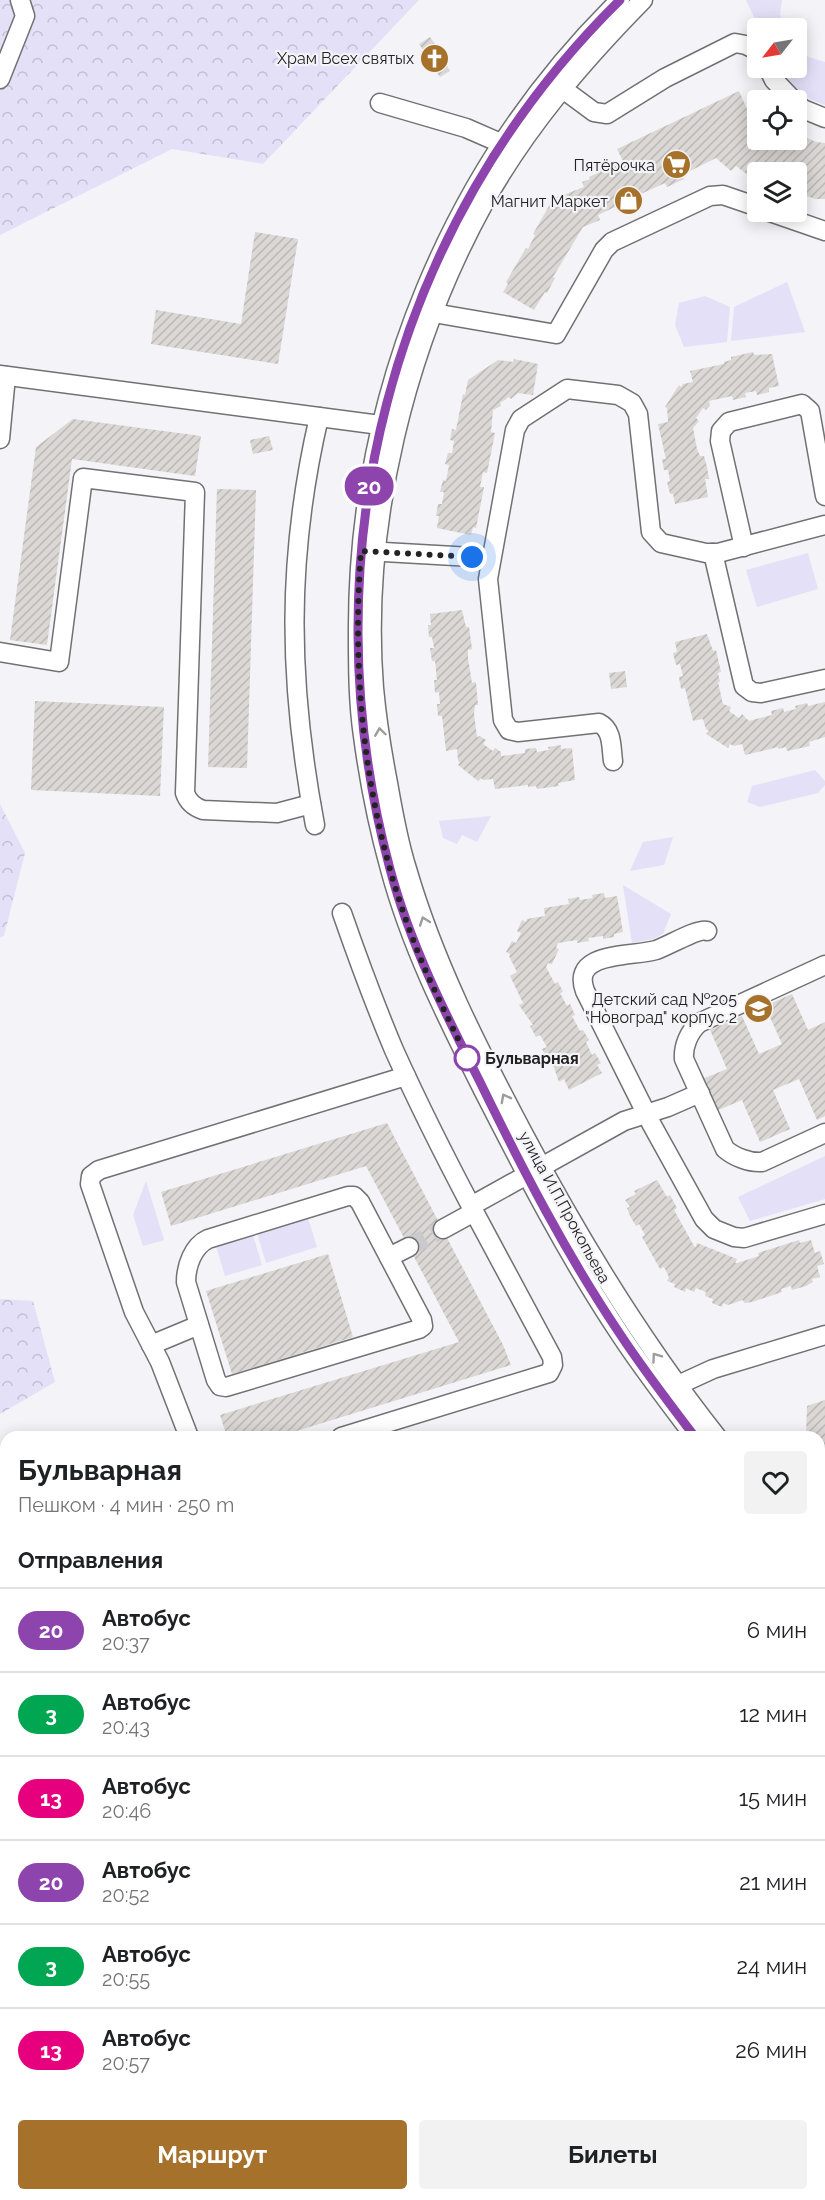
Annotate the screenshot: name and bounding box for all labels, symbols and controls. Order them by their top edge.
north arrow [747,18,807,78]
map controls [747,18,807,222]
church icon: Храм Всех святых [419,42,451,74]
place label: Храм Всех святых [277,49,414,68]
button: locate [747,90,807,150]
supermarket icon: Пятёрочка [660,149,692,181]
place label: Пятёрочка [574,156,655,175]
button: layers [747,162,807,222]
shop icon: Магнит Маркет [613,185,645,217]
place label: Магнит Маркет [491,192,608,211]
line badge: 20 [342,466,396,506]
text: 20 [357,474,381,499]
your location [457,542,487,572]
one-way arrow [374,727,386,736]
one-way arrow [419,916,431,927]
place label: Детский сад №205 "Новоград" корпус 2 [585,990,737,1027]
school or university icon: Детский сад №205 "Новоград" корпус 2 [742,992,774,1024]
marker: Бульварная [454,1045,480,1071]
place label: Бульварная [485,1049,579,1068]
one-way arrow [501,1094,512,1104]
street label: улица И.П.Прокопьева [515,1128,614,1287]
one-way arrow [652,1352,663,1363]
button: heart [744,1451,807,1514]
text: Бульварная [18,1454,182,1487]
text: Пешком · 4 мин · 250 m [18,1493,234,1517]
text: Отправления [18,1547,163,1573]
text: Автобус [102,1605,191,1631]
text: 6 мин [747,1617,807,1643]
text: 20 [39,1618,63,1643]
text: 20:37 [102,1631,150,1655]
text: Автобус [102,1689,191,1715]
text: 12 мин [739,1701,807,1727]
text: 3 [45,1702,57,1727]
text: 20:43 [102,1715,150,1739]
text: Автобус [102,1773,191,1799]
text: 15 мин [739,1785,807,1811]
text: 13 [40,1786,62,1811]
text: 20:46 [102,1799,151,1823]
text: Автобус [102,1857,191,1883]
text: 21 мин [739,1869,807,1895]
text: 20 [39,1870,63,1895]
text: 20:52 [102,1883,150,1907]
text: Автобус [102,1941,191,1967]
text: 24 мин [737,1953,807,1979]
text: 3 [45,1954,57,1979]
text: 20:55 [102,1967,150,1991]
text: Автобус [102,2025,191,2051]
text: 26 мин [735,2037,807,2063]
text: 13 [40,2038,62,2063]
text: 20:57 [102,2051,150,2075]
button: Маршрут [18,2120,407,2189]
button: Билеты [419,2120,807,2189]

